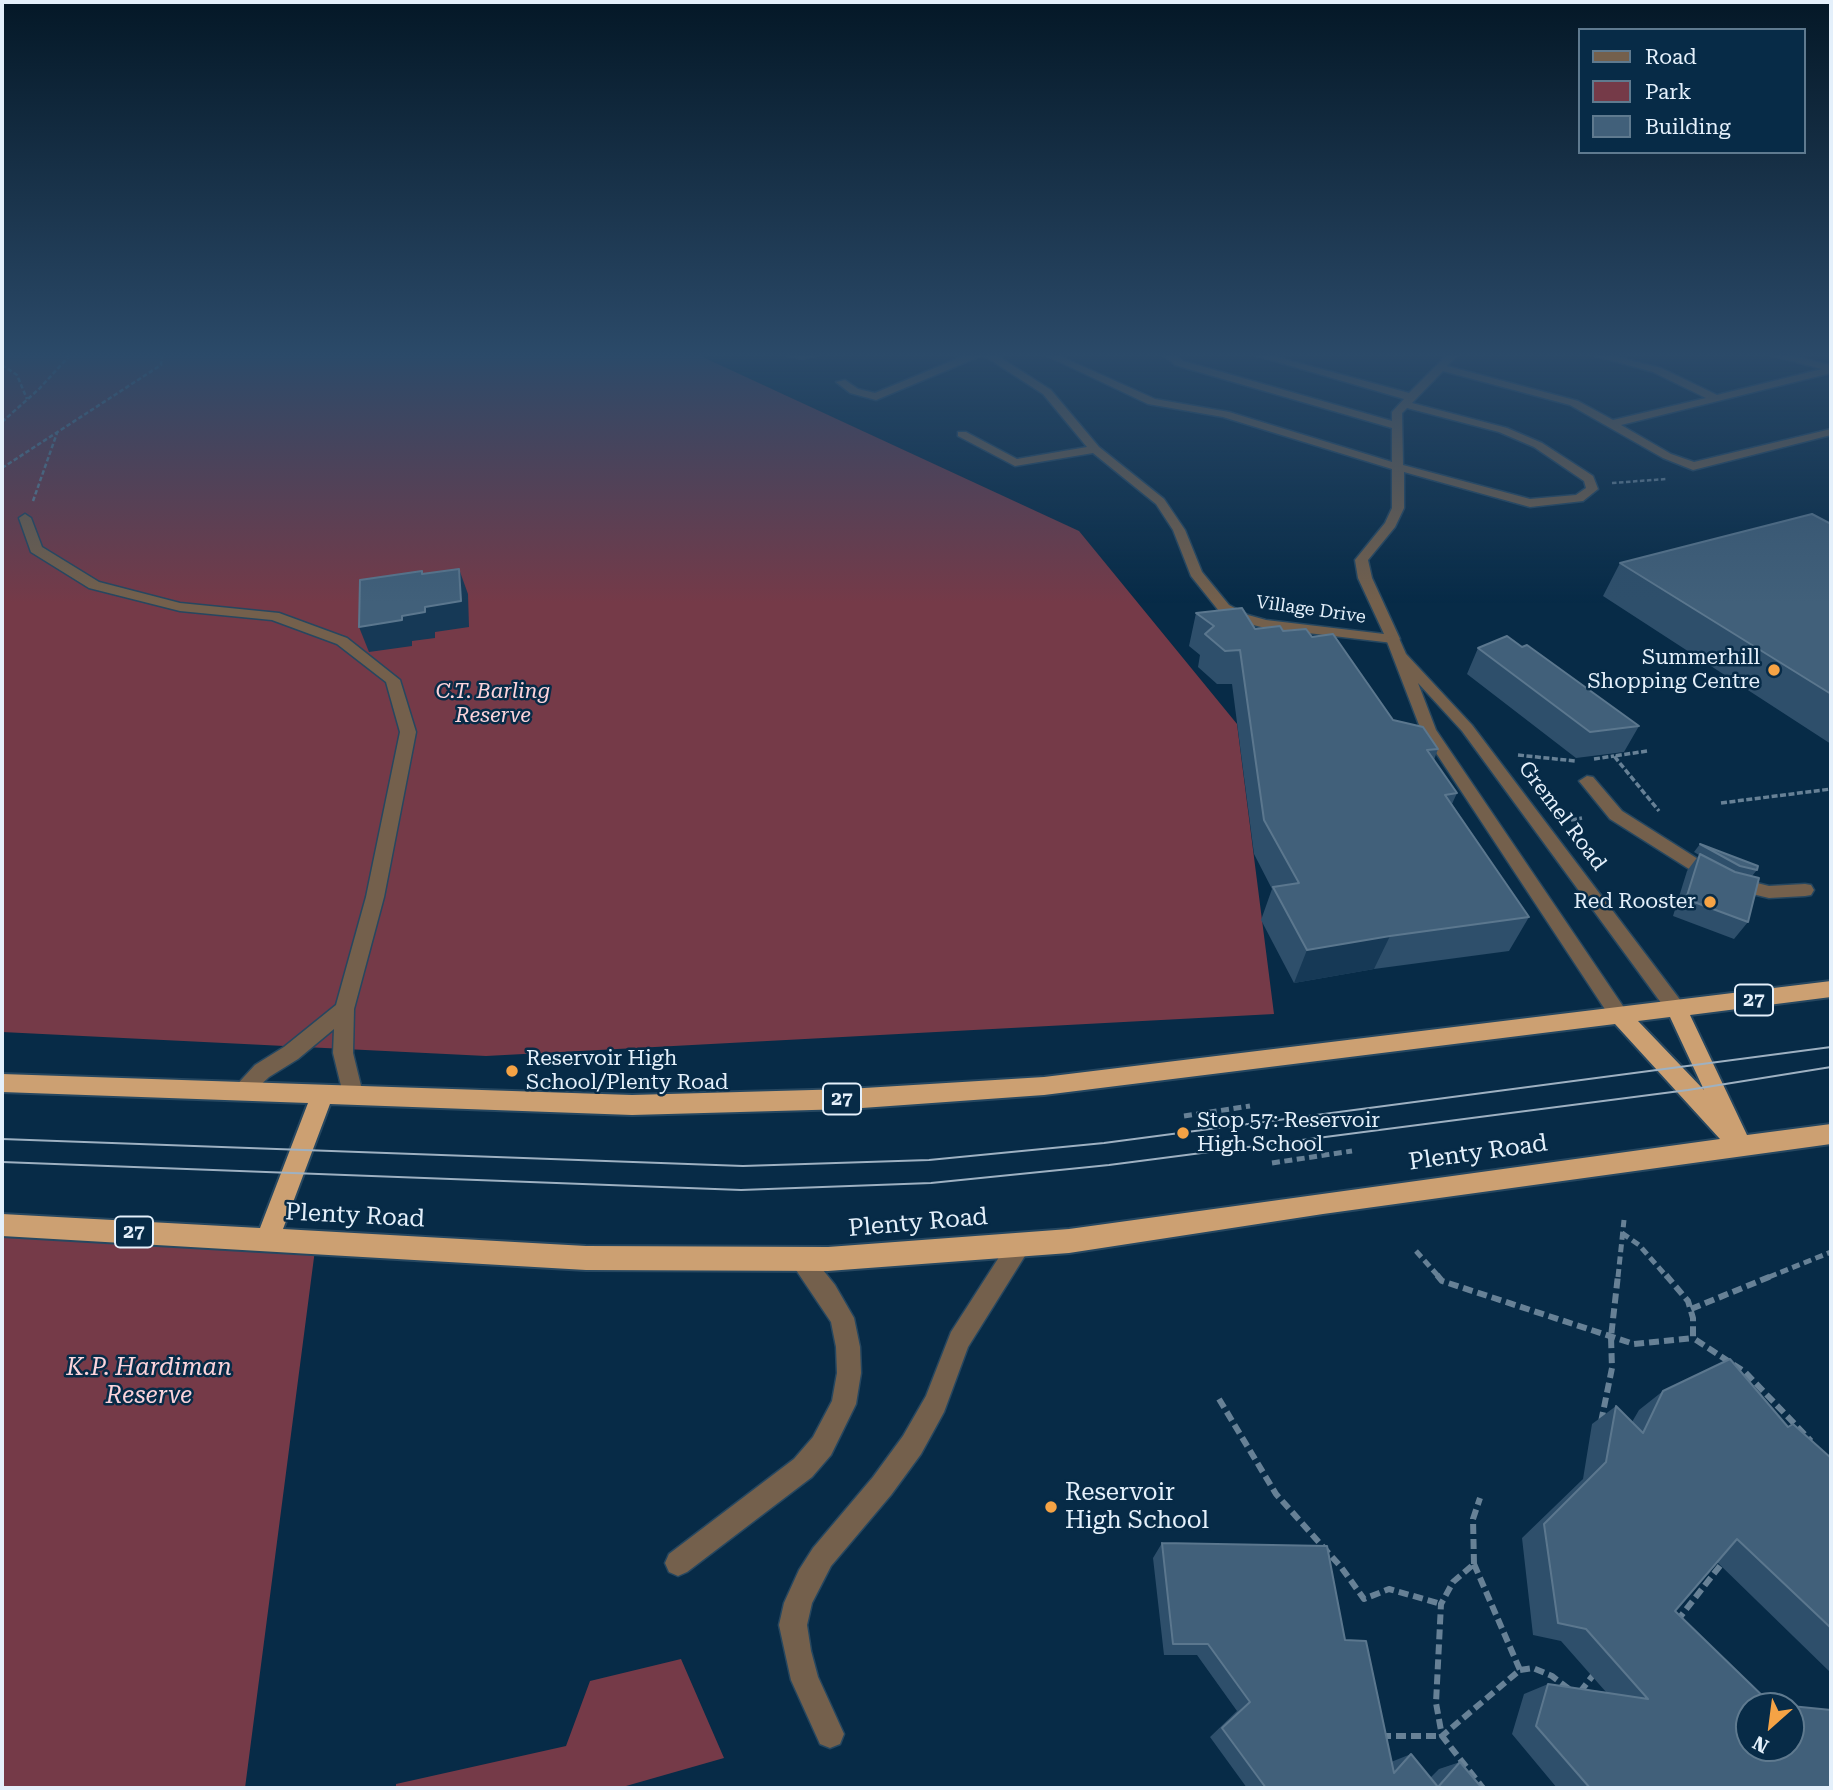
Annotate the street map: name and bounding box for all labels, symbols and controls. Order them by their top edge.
legend [1577,28,1805,154]
text: Road [1645,45,1697,69]
text: Park [1645,80,1691,104]
text: Building [1645,115,1731,139]
street label: Village Drive [1255,592,1367,628]
place label: Summerhill Shopping Centre [1587,645,1760,695]
marker: Summerhill Shopping Centre [1766,662,1782,678]
park label: C.T. Barling Reserve [436,679,550,729]
street label: Gremel Road [1513,756,1611,876]
place label: Red Rooster [1573,889,1696,915]
marker: Red Rooster [1702,894,1718,910]
road number: 27 [1735,984,1773,1016]
place label: Reservoir High School/Plenty Road [526,1046,728,1096]
marker: Reservoir High School/Plenty Road [504,1063,520,1079]
road number: 27 [823,1084,861,1114]
place label: Stop 57: Reservoir High School [1197,1108,1380,1158]
marker: Stop 57: Reservoir High School [1175,1125,1191,1141]
street label: Plenty Road [1407,1129,1549,1177]
street label: Plenty Road [284,1198,426,1234]
street label: Plenty Road [847,1203,989,1243]
road number: 27 [115,1216,153,1248]
park label: K.P. Hardiman Reserve [66,1354,232,1410]
place label: Reservoir High School [1065,1479,1209,1535]
marker: Reservoir High School [1043,1499,1059,1515]
north arrow [1735,1692,1805,1762]
text: N [1749,1731,1773,1758]

